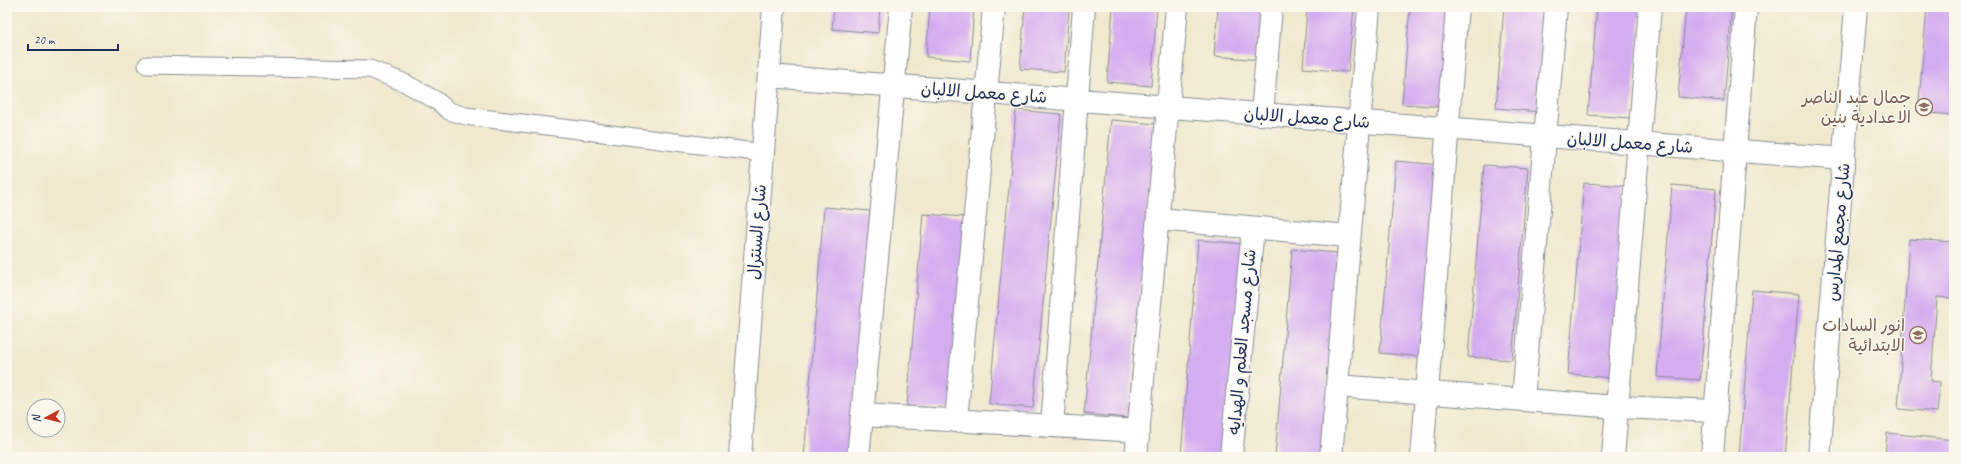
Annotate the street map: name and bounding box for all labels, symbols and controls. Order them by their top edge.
scale bar [28,26,118,52]
text: 20 m [34,32,56,48]
street label: شارع معمل الالبان [920,78,1048,109]
place label: جمال عبد الناصر الاعدادية بنين [1800,87,1911,128]
school or university icon: جمال عبد الناصر الاعدادية بنين [1914,97,1934,117]
street label: شارع معمل الالبان [1243,103,1371,134]
street label: شارع معمل الالبان [1566,128,1694,159]
street label: شارع مجمع المدارس [1821,162,1856,302]
street label: شارع السنترال [743,183,772,281]
street label: شارع مسجد العلم و الهدايه [1223,248,1263,436]
place label: انور السادات الابتدائية [1822,315,1905,356]
school or university icon: انور السادات الابتدائية [1908,325,1928,345]
north arrow [26,398,66,438]
text: N [28,413,43,423]

